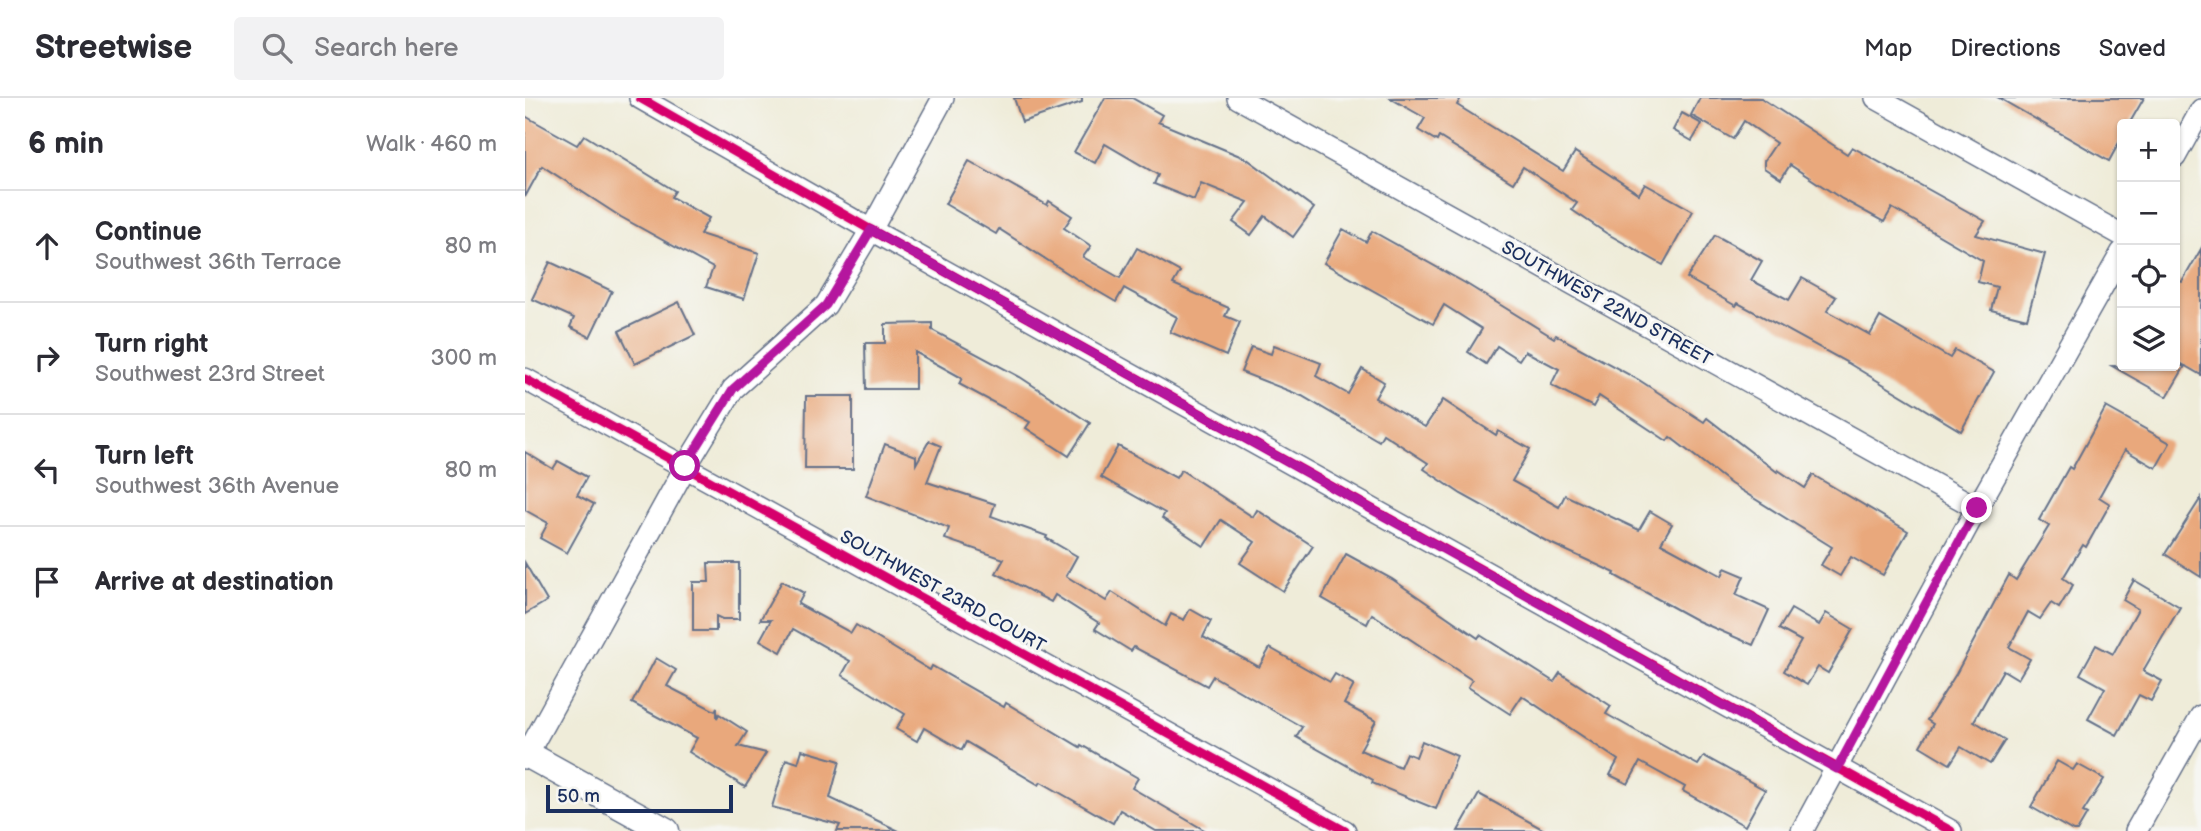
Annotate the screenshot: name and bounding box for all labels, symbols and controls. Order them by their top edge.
search box [234,17,724,80]
text: Streetwise [35,28,192,68]
icon: search [258,29,296,67]
text: Search here [314,33,458,64]
text: Map [1864,34,1912,63]
text: Directions [1950,34,2061,63]
text: Saved [2099,34,2166,63]
map controls [2117,119,2180,371]
button: + [2117,119,2180,182]
text: 6 min [28,126,104,162]
text: Walk · 460 m [366,130,497,158]
button: − [2117,182,2180,245]
text: Continue [95,217,202,248]
icon: ahead [28,227,66,265]
text: 80 m [445,232,497,260]
street label: SOUTHWEST 22ND STREET [1498,237,1716,370]
button: locate [2117,245,2180,308]
text: Southwest 36th Terrace [95,248,341,276]
button: layers [2117,308,2180,371]
text: Turn right [95,329,208,360]
icon: right [28,339,66,377]
text: 300 m [431,344,497,372]
text: Southwest 23rd Street [95,360,325,388]
text: Turn left [95,441,194,472]
route start [669,450,700,481]
icon: left [28,451,66,489]
text: 80 m [445,456,497,484]
text: Southwest 36th Avenue [95,472,339,500]
route end [1961,492,1992,523]
street label: SOUTHWEST 23RD COURT [836,526,1049,657]
icon: arrive [28,563,66,601]
text: Arrive at destination [95,567,334,598]
scale bar [546,782,733,814]
text: 50 m [557,785,600,808]

